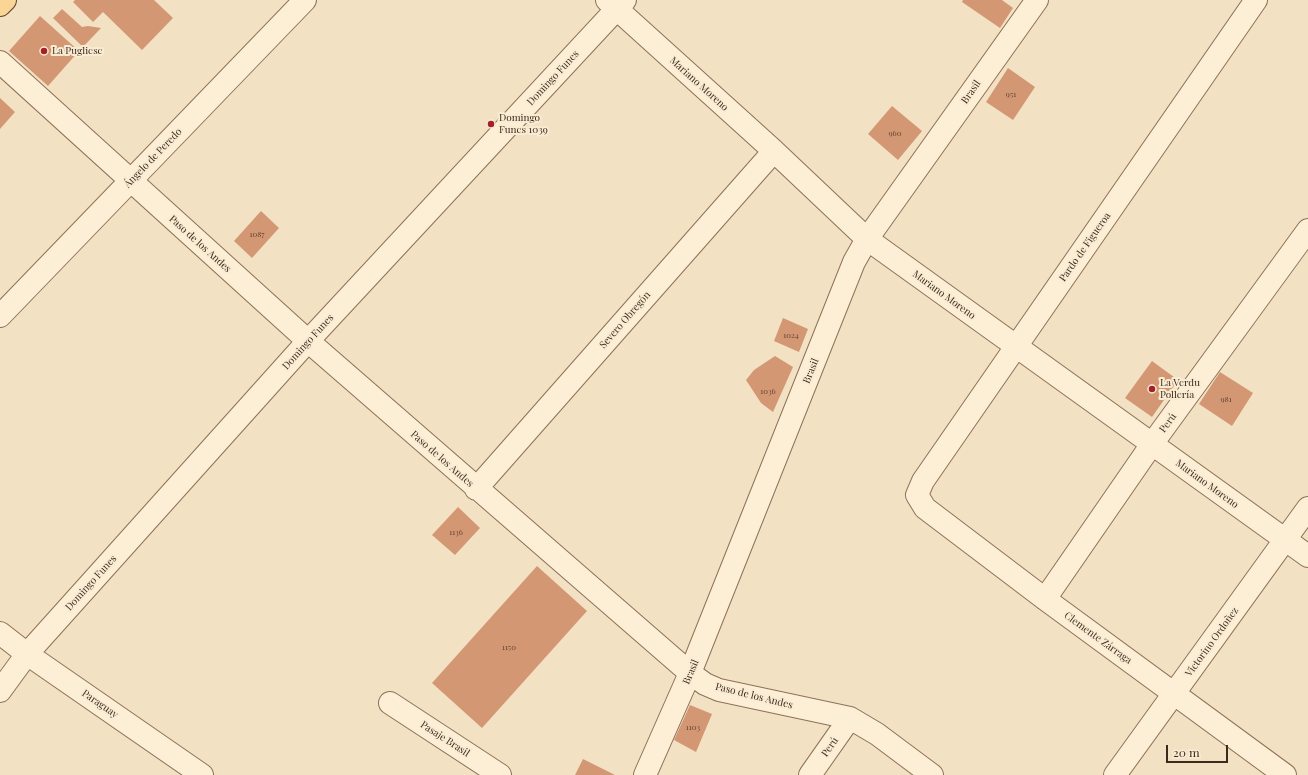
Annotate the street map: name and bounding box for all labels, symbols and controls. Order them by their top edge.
place label: La Pugliese [52,45,103,57]
marker: La Pugliese [39,46,49,56]
street label: Domingo Funes [525,48,581,108]
street label: Mariano Moreno [667,55,731,113]
street label: Brasil [959,78,983,106]
house number: 951 [1006,89,1016,99]
place label: Domingo Funes 1039 [499,112,548,136]
marker: Domingo Funes 1039 [486,119,496,129]
street label: Ángelo de Peredo [122,126,184,190]
house number: 960 [888,128,902,138]
street label: Pardo de Figueroa [1057,210,1113,284]
street label: Paso de los Andes [166,213,234,275]
house number: 1087 [249,229,265,239]
street label: Mariano Moreno [910,268,978,322]
street label: Severo Obregón [597,289,653,351]
street label: Domingo Funes [280,312,336,372]
house number: 1024 [783,330,799,340]
street label: Brasil [801,357,821,385]
place label: La Verdu Pollería [1160,377,1200,400]
marker: La Verdu Pollería [1147,384,1157,394]
house number: 1036 [760,386,776,396]
house number: 981 [1220,394,1232,404]
street label: Perú [1157,411,1179,435]
street label: Paso de los Andes [408,428,476,490]
street label: Mariano Moreno [1173,457,1241,511]
house number: 1136 [449,527,463,537]
street label: Domingo Funes [63,553,119,613]
street label: Victorino Ordoñez [1183,605,1241,679]
street label: Clemente Zárraga [1062,609,1134,667]
house number: 1150 [502,642,516,652]
street label: Brasil [680,658,702,686]
street label: Paso de los Andes [714,681,794,711]
street label: Paraguay [80,687,120,721]
street label: Pasaje Brasil [418,719,472,759]
house number: 1103 [686,722,700,732]
street label: Perú [819,735,841,759]
scale bar [1168,737,1230,763]
text: 20 m [1173,744,1200,760]

